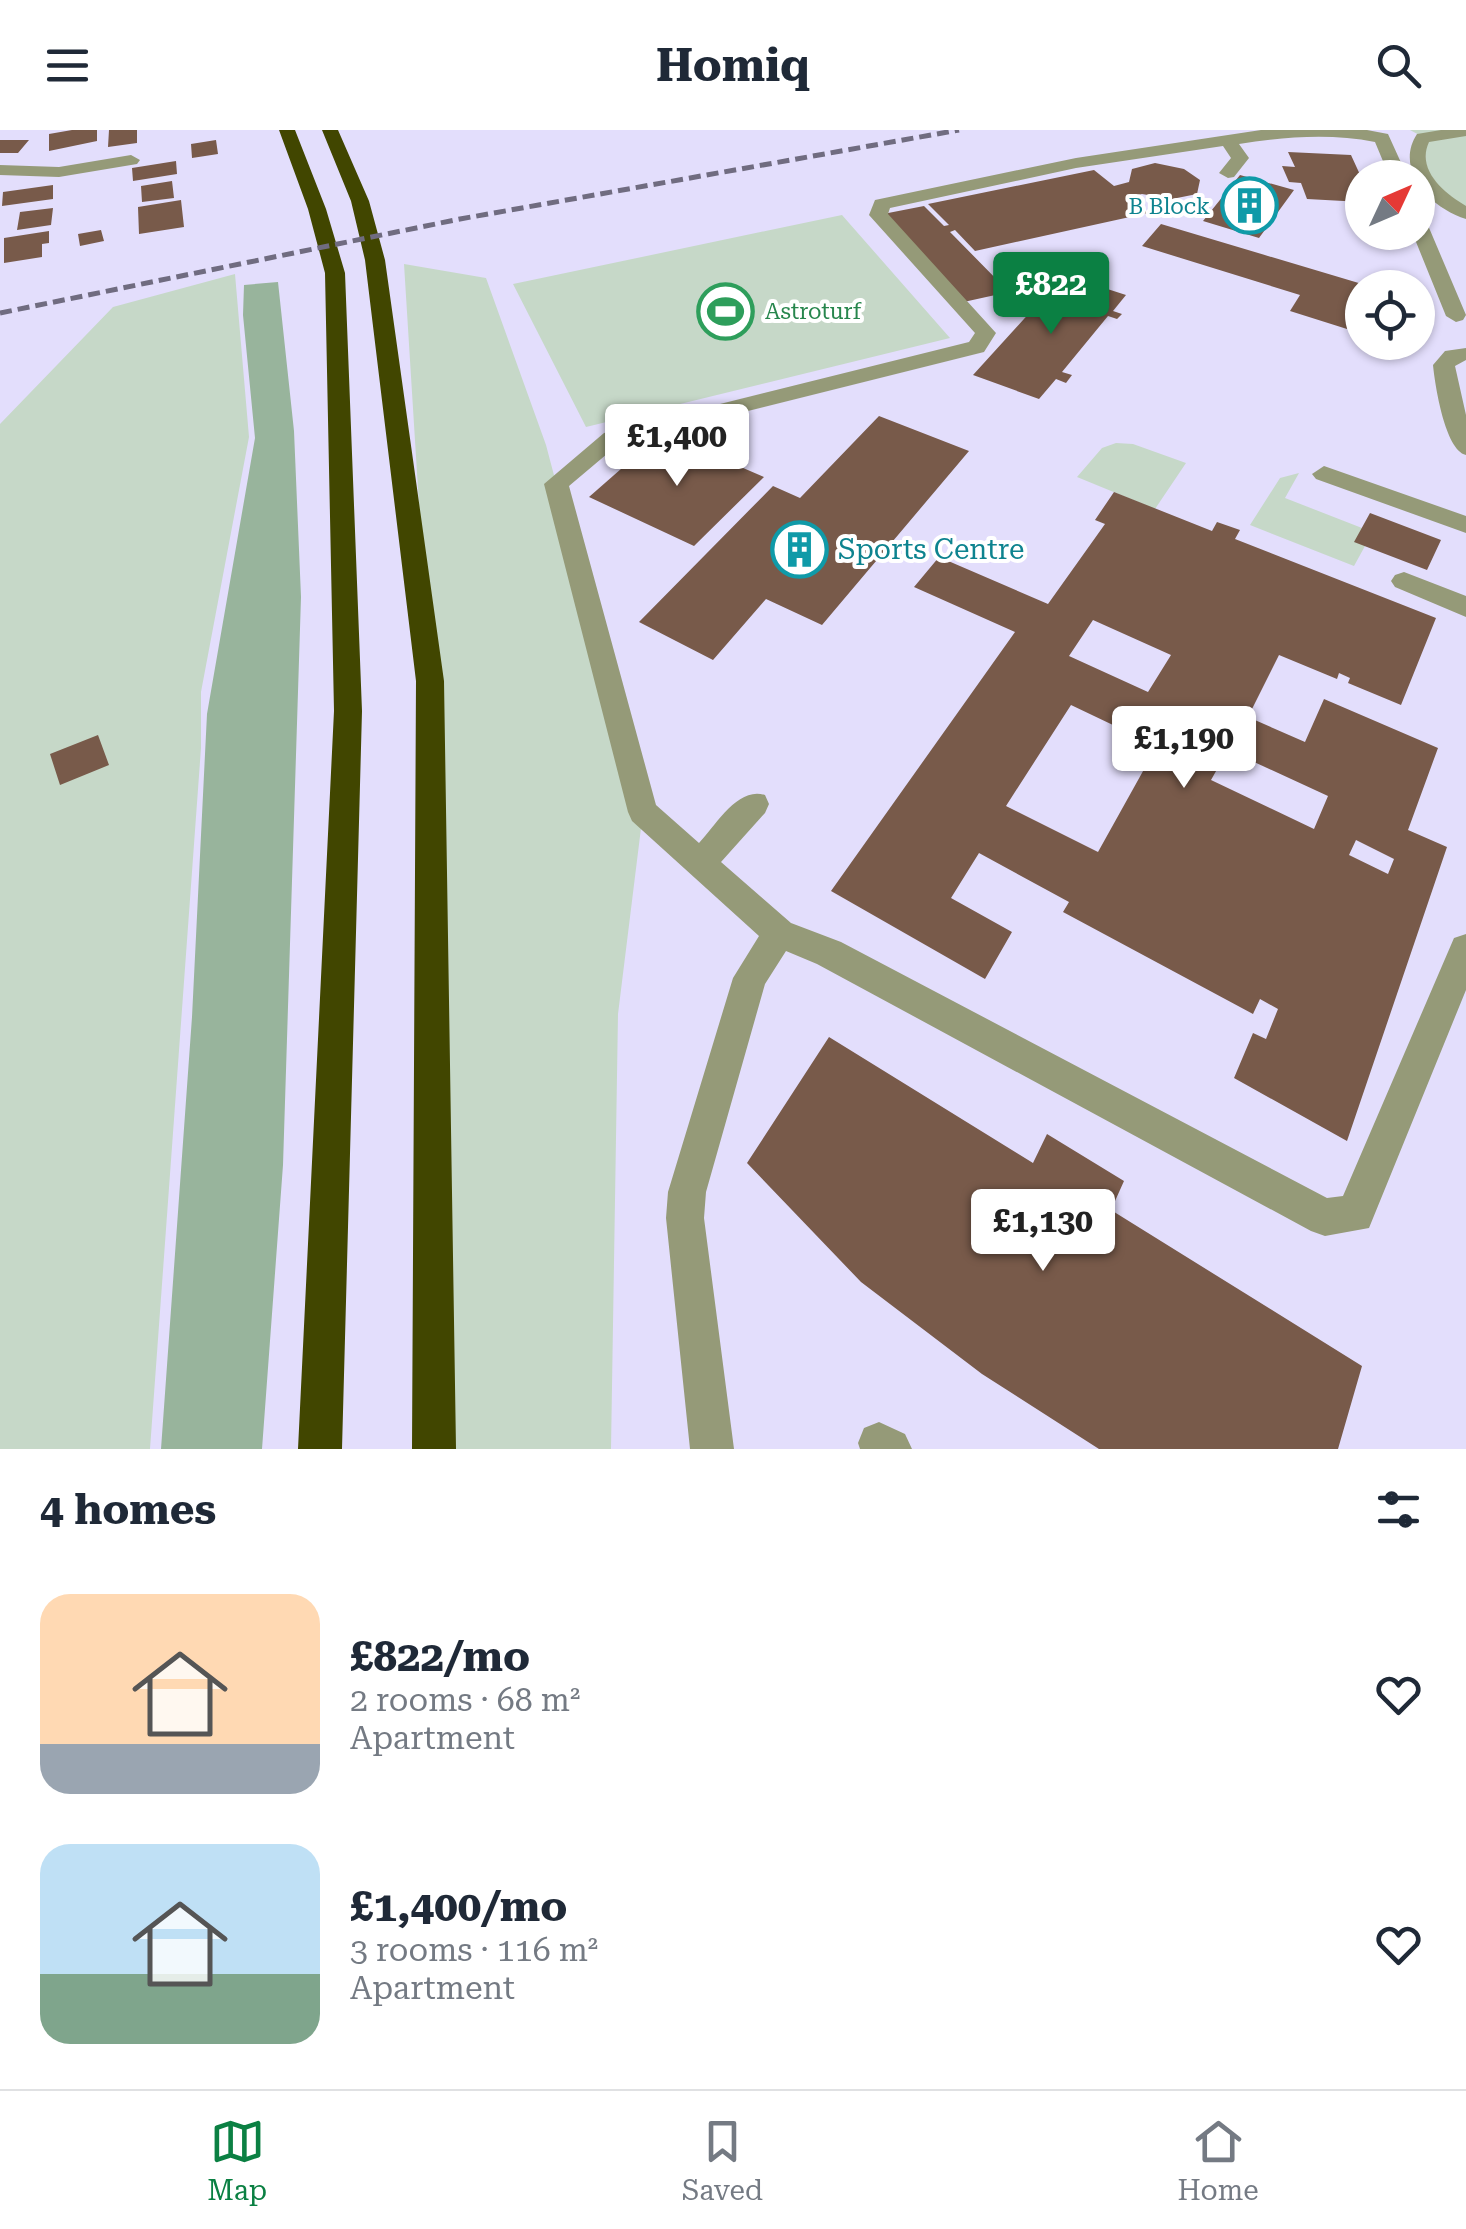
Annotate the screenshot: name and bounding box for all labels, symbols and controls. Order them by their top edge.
icon: menu [40,38,95,93]
icon: search [1371,38,1426,93]
text: Homiq [656,39,810,92]
north arrow [1345,160,1435,250]
map controls [1345,160,1435,360]
building icon: B Block [1219,176,1279,236]
place label: B Block [1128,194,1210,219]
pin: £822 [992,252,1110,337]
text: £822 [1015,265,1087,303]
button: locate [1345,270,1435,360]
sports icon: Astroturf [696,281,756,341]
place label: Astroturf [765,299,863,324]
pin: £1,400 [596,404,758,489]
text: £1,400 [627,417,727,455]
building icon: Sports Centre [769,519,829,579]
place label: Sports Centre [838,533,1024,566]
pin: £1,190 [1103,706,1265,791]
text: £1,190 [1134,719,1234,757]
pin: £1,130 [962,1189,1124,1274]
text: £1,130 [993,1202,1093,1240]
icon: filters [1371,1482,1426,1537]
text: 4 homes [40,1485,216,1534]
text: £822/mo [350,1632,530,1681]
icon: home [120,1634,240,1754]
icon: heart [1371,1667,1426,1722]
text: 2 rooms · 68 m² [350,1681,580,1719]
text: Apartment [350,1719,515,1757]
text: £1,400/mo [350,1882,567,1931]
icon: home [120,1884,240,2004]
icon: heart [1371,1917,1426,1972]
text: 3 rooms · 116 m² [350,1931,598,1969]
text: Apartment [350,1969,515,2007]
tab: Map [207,2114,267,2207]
tab: Saved [682,2114,763,2207]
tab: Home [1178,2114,1259,2207]

